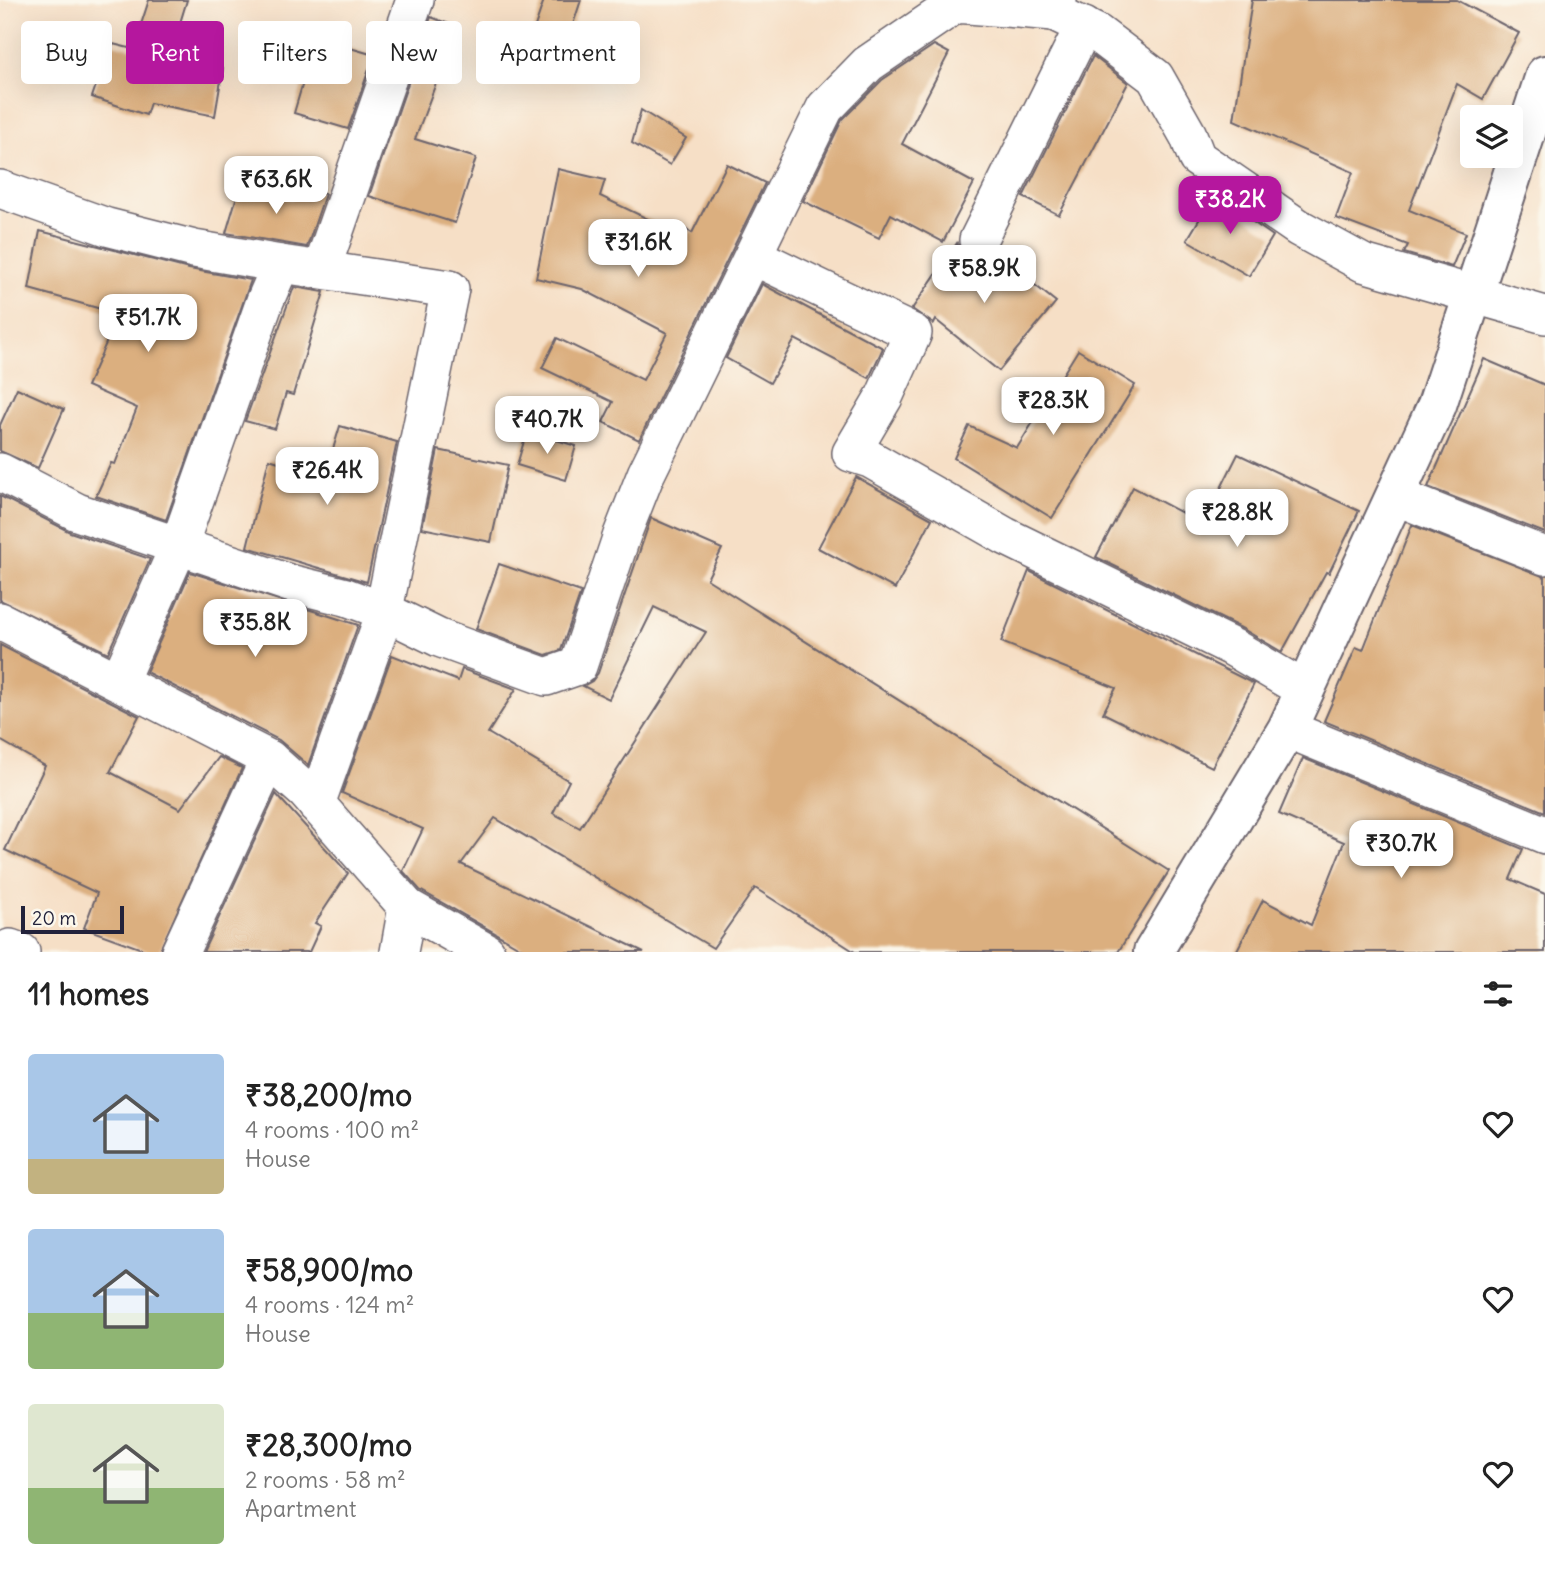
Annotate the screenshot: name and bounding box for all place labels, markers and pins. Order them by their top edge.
pin: ₹63.6K [219,156,333,216]
pin: ₹38.2K [1173,176,1287,236]
pin: ₹31.6K [581,219,695,279]
pin: ₹58.9K [927,246,1041,305]
pin: ₹51.7K [91,294,205,354]
pin: ₹28.3K [996,378,1110,437]
pin: ₹40.7K [490,396,604,456]
pin: ₹26.4K [270,448,384,507]
pin: ₹28.8K [1180,490,1294,549]
pin: ₹35.8K [198,600,312,659]
pin: ₹30.7K [1344,820,1458,880]

